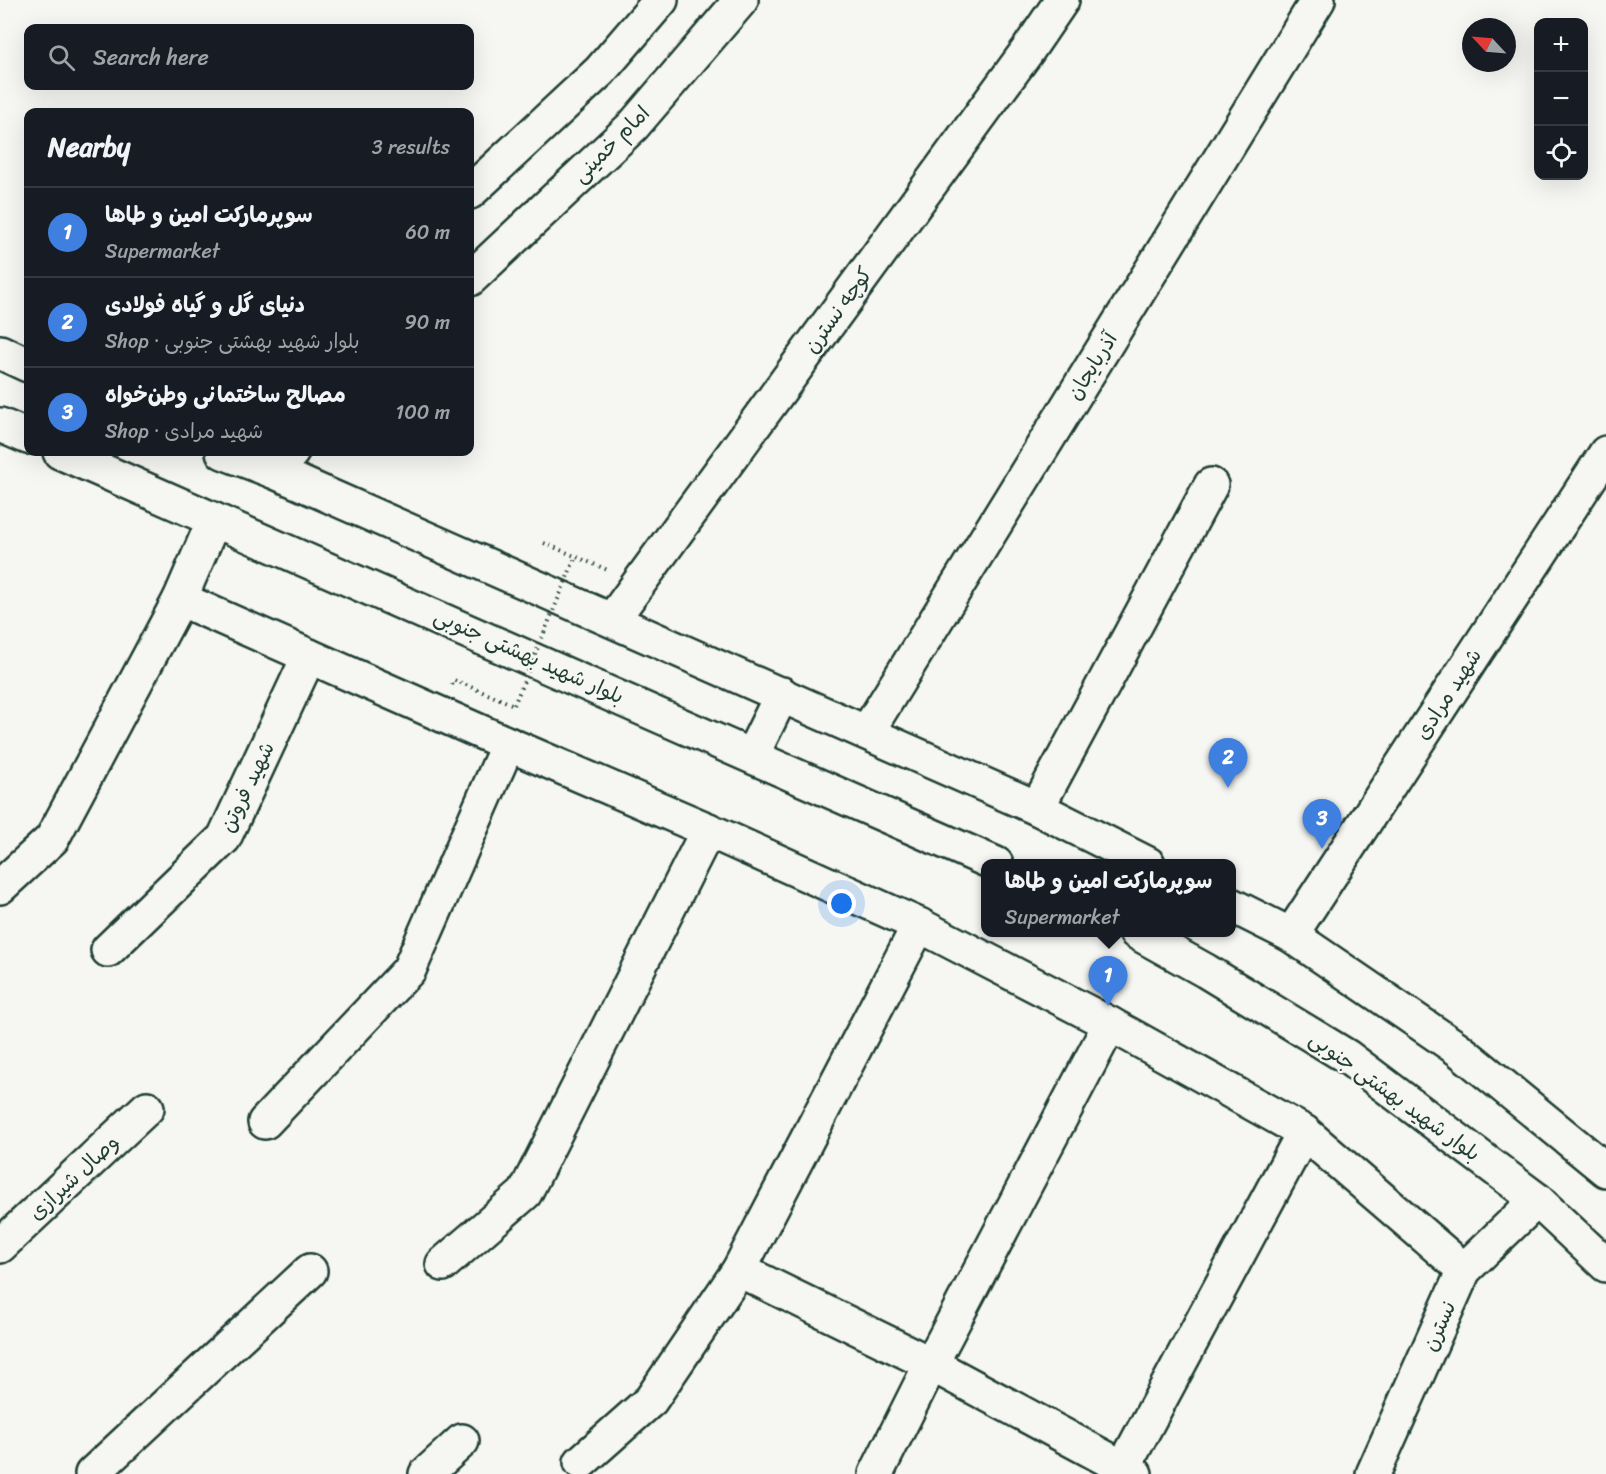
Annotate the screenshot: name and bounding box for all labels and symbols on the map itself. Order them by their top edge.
north arrow [1462,18,1516,72]
street label: امام خمینی [563,96,659,192]
street label: کوچه نسترن [793,258,883,362]
street label: آذربایجان [1056,323,1128,408]
street label: بلوار شهید بهشتی جنوبی [428,597,630,715]
street label: شهید مرادی [1404,640,1492,748]
street label: شهید فروتن [209,735,285,839]
pin: 2 [1208,738,1248,788]
pin: 3 [1302,800,1342,849]
your location [827,889,856,918]
pin: 1 [1088,956,1128,1006]
street label: بلوار شهید بهشتی جنوبی [1301,1020,1489,1172]
street label: وصال شیرازی [19,1124,129,1230]
street label: نسترن [1411,1294,1467,1358]

